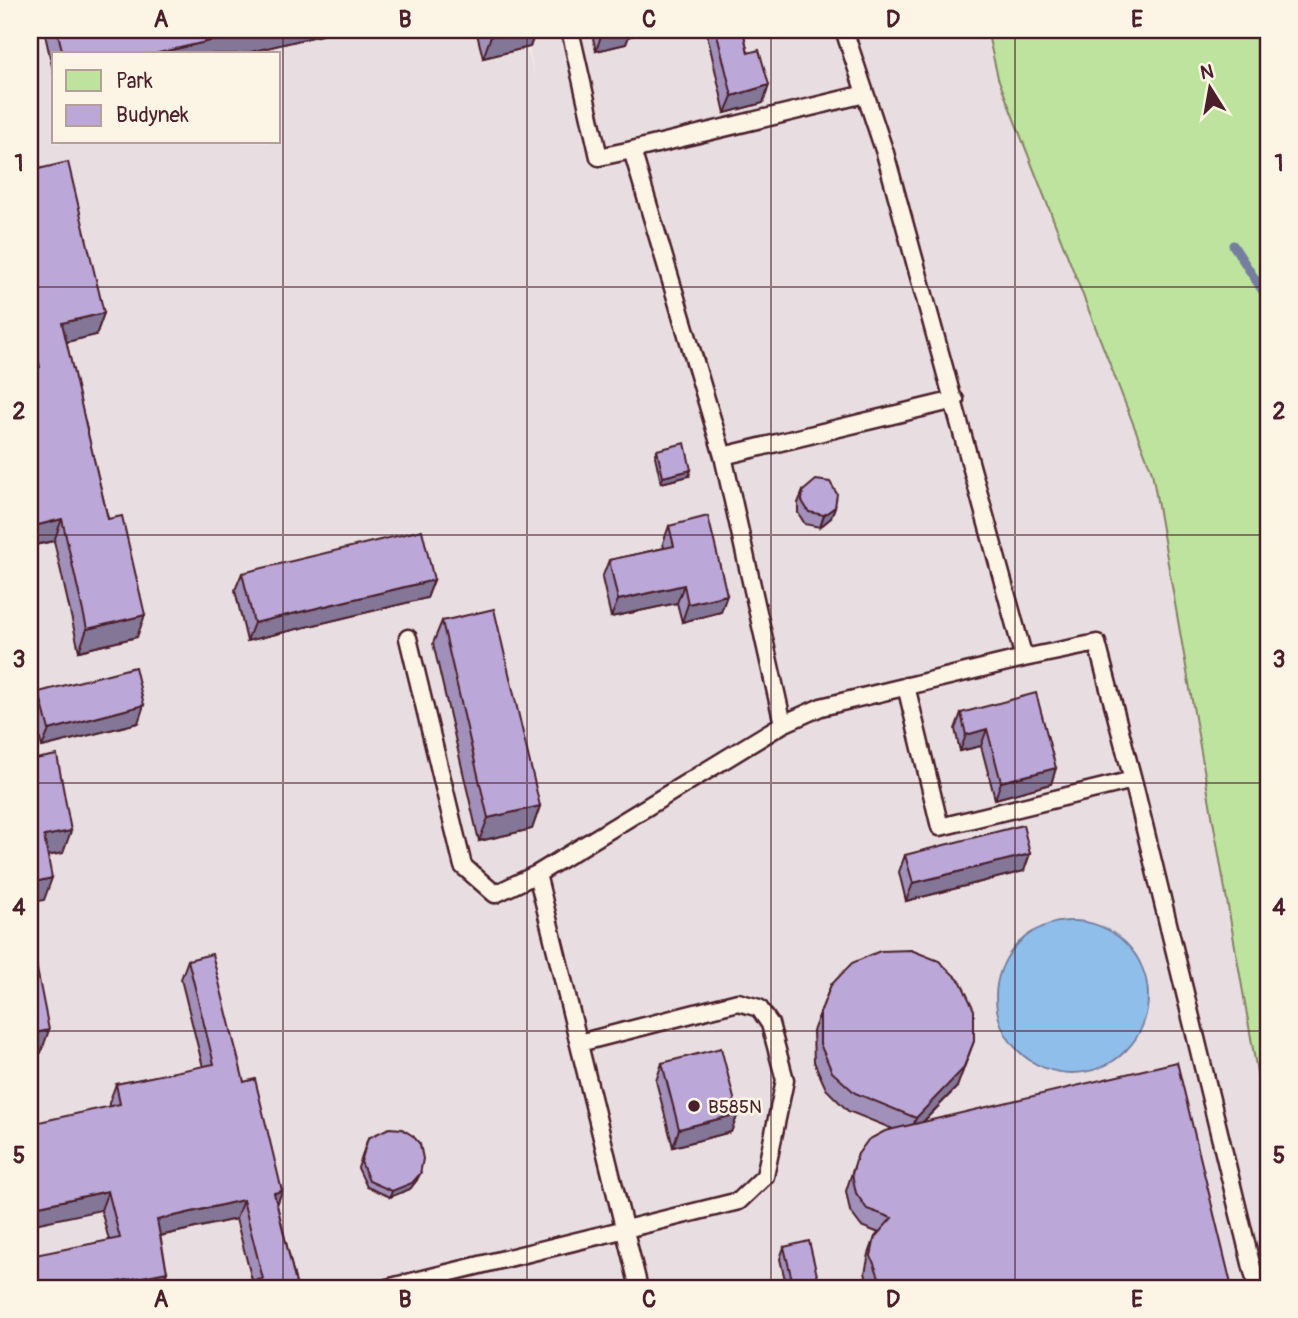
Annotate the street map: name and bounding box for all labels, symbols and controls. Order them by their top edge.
text: A [154,5,169,34]
text: B [398,5,412,34]
text: C [642,5,656,34]
text: D [886,5,900,34]
text: E [1131,5,1143,34]
legend [52,52,280,144]
north arrow [1176,52,1246,122]
text: N [1198,59,1216,85]
text: Park [116,68,153,95]
text: Budynek [116,102,189,129]
text: 1 [15,149,24,178]
text: 1 [1275,149,1284,178]
text: 2 [13,397,26,426]
text: 2 [1273,397,1286,426]
text: 3 [13,645,25,674]
text: 3 [1273,645,1285,674]
text: 4 [12,893,26,922]
text: 4 [1272,893,1286,922]
place label: B585N [708,1095,762,1119]
marker: B585N [686,1098,702,1114]
text: 5 [13,1141,25,1170]
text: 5 [1273,1141,1285,1170]
text: A [154,1285,169,1314]
text: B [398,1285,412,1314]
text: C [642,1285,656,1314]
text: D [886,1285,900,1314]
text: E [1131,1285,1143,1314]

